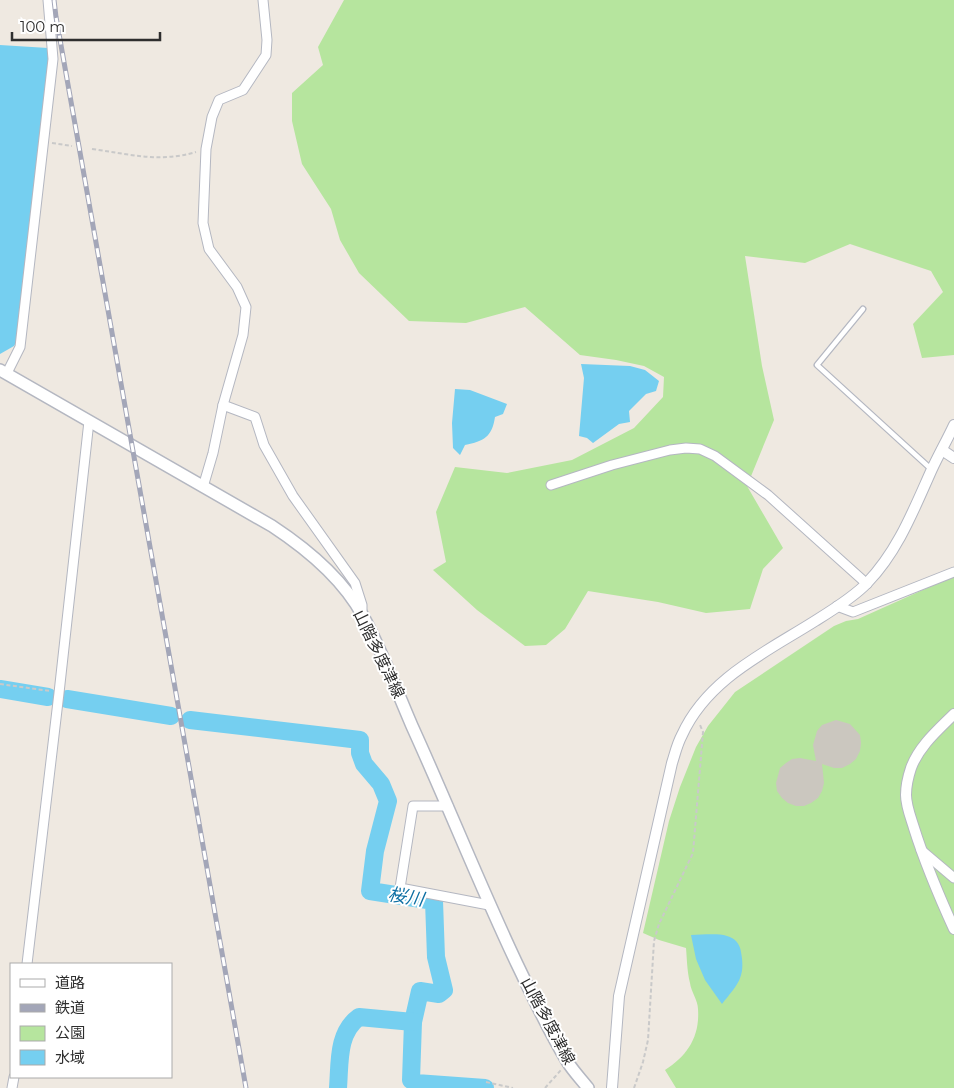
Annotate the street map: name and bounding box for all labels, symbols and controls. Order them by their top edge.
scale bar [12,10,160,42]
text: 100 m [20,17,65,36]
street label: 山階多度津線 [349,607,409,701]
water label: 桜川 [387,883,427,911]
legend [10,963,172,1078]
text: 道路 [55,973,85,992]
street label: 山階多度津線 [517,974,579,1068]
text: 鉄道 [55,998,85,1017]
text: 公園 [55,1023,85,1042]
text: 水域 [55,1048,85,1067]

